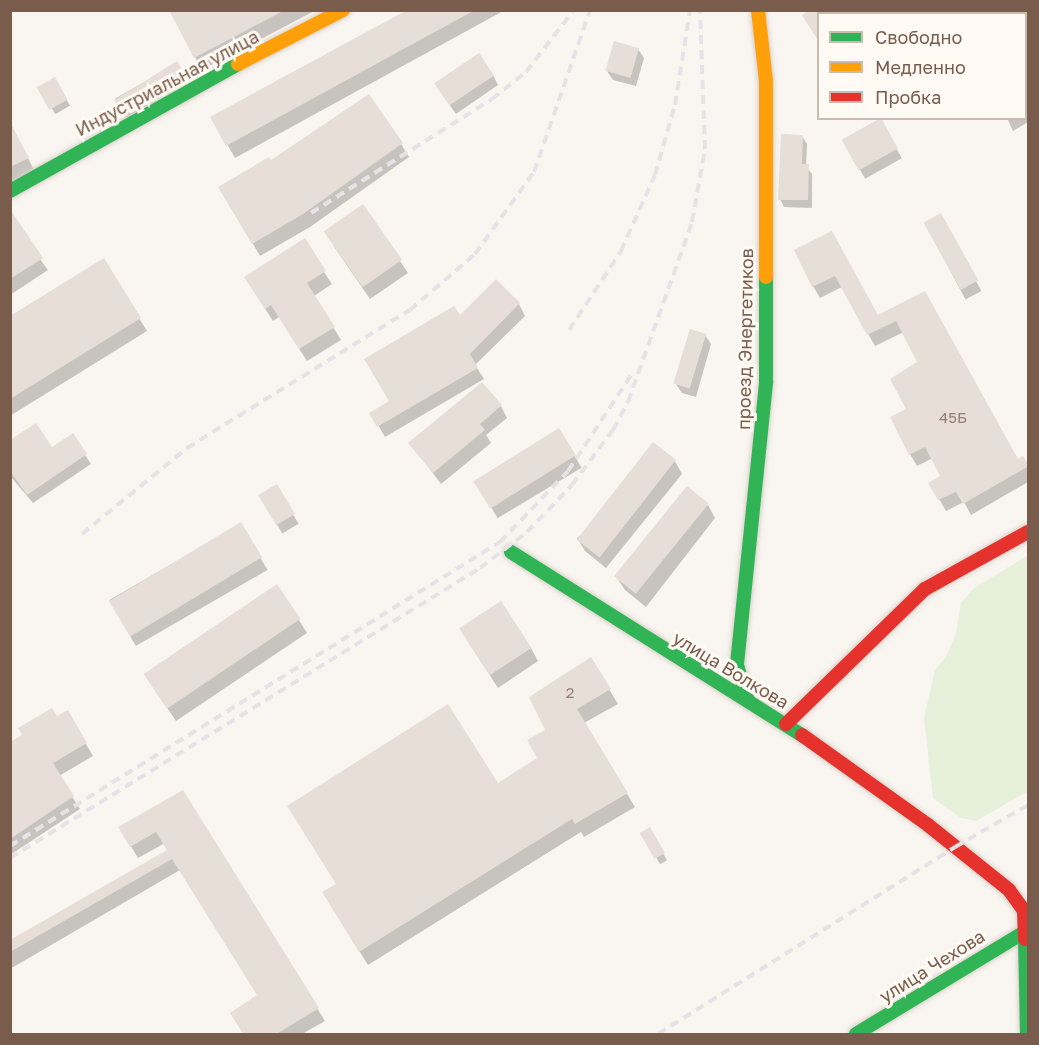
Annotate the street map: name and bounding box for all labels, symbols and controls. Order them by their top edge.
legend [817,12,1027,120]
street label: Индустриальная улица [72,25,262,141]
text: Свободно [875,26,962,48]
text: Медленно [875,56,966,78]
text: Пробка [875,86,941,108]
street label: проезд Энергетиков [733,248,757,430]
house number: 45Б [939,409,967,427]
street label: улица Волкова [669,627,793,713]
house number: 2 [566,684,574,702]
street label: улица Чехова [875,925,989,1007]

